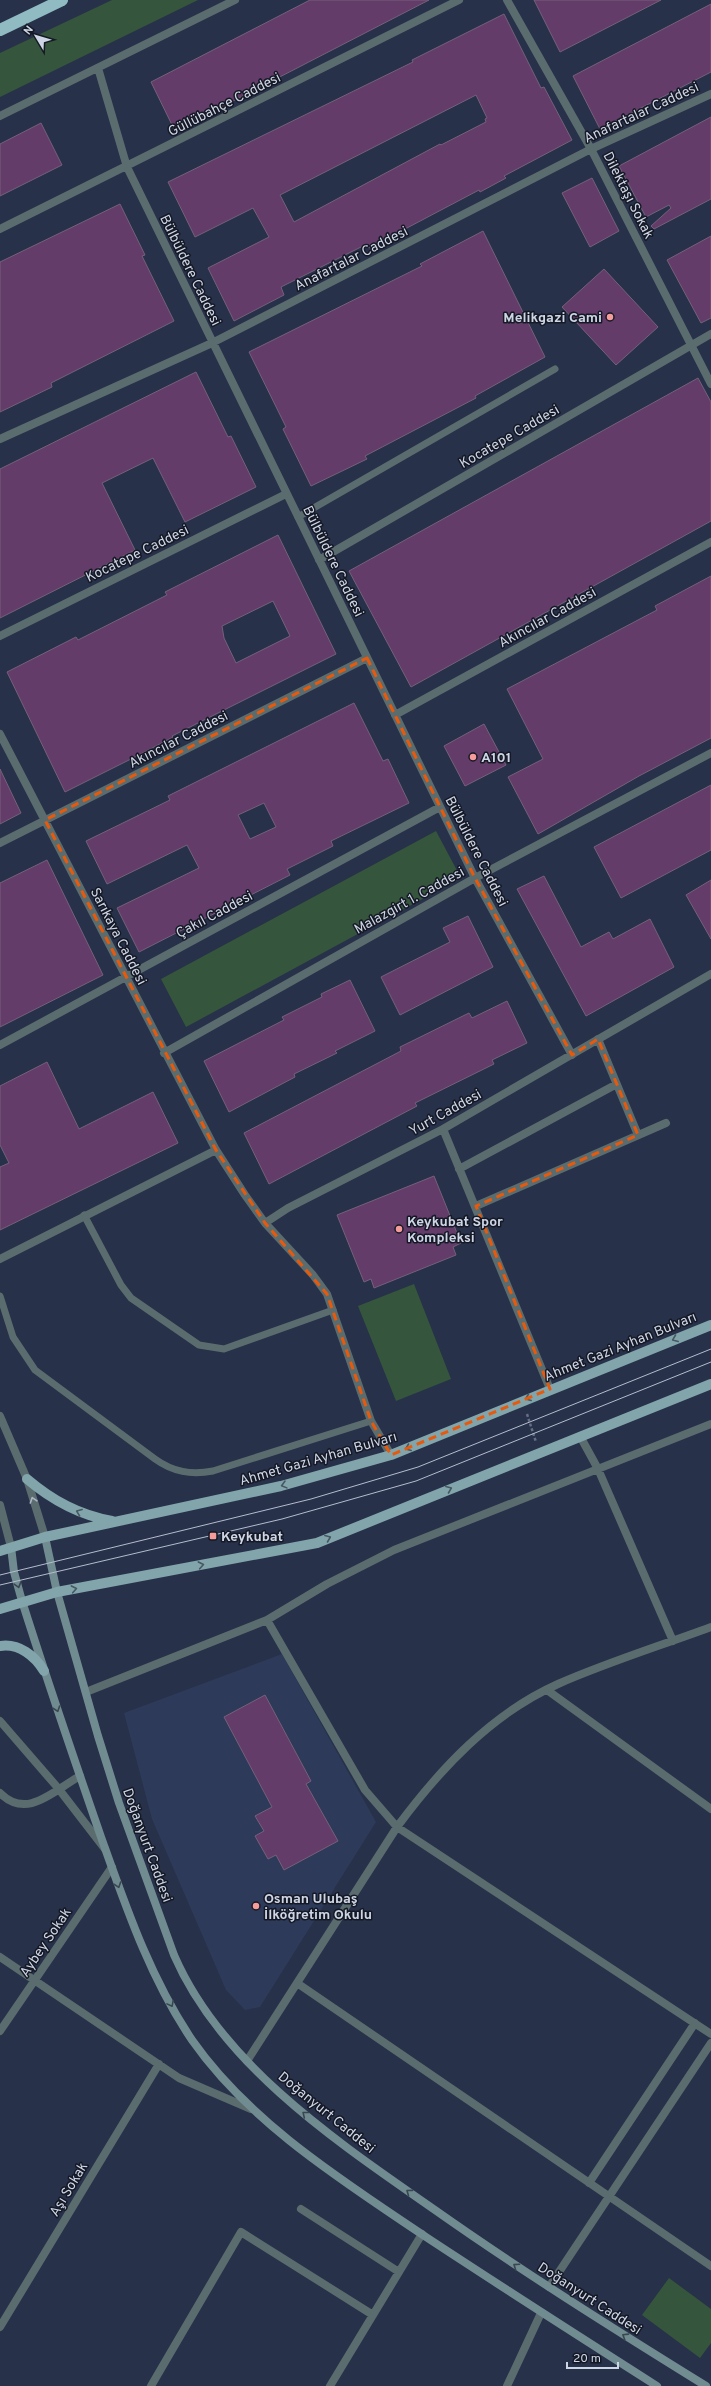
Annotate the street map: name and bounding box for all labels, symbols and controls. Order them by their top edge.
north arrow [16,16,56,56]
text: N [21,23,37,38]
street label: Güllübahçe Caddesi [166,70,284,141]
street label: Anafartalar Caddesi [581,79,702,147]
street label: Dilektaşı Sokak [598,149,657,242]
street label: Bülbüldere Caddesi [155,212,224,329]
street label: Anafartalar Caddesi [292,223,411,295]
place label: Melikgazi Cami [503,310,602,327]
marker: Melikgazi Cami [605,312,615,322]
street label: Kocatepe Caddesi [457,402,563,473]
street label: Bülbüldere Caddesi [298,503,367,620]
street label: Kocatepe Caddesi [83,522,192,587]
street label: Akıncılar Caddesi [496,584,600,652]
street label: Akıncılar Caddesi [126,708,231,773]
place label: A101 [481,750,511,767]
marker: A101 [468,752,478,762]
street label: Bülbüldere Caddesi [441,794,511,910]
street label: Malazgirt 1. Caddesi [352,864,468,939]
street label: Sarıkaya Caddesi [86,885,150,988]
street label: Çakıl Caddesi [173,888,256,943]
street label: Yurt Caddesi [407,1086,485,1140]
place label: Keykubat Spor Kompleksi [407,1214,503,1247]
marker: Keykubat Spor Kompleksi [394,1224,404,1234]
street label: Ahmet Gazi Ayhan Bulvarı [542,1309,699,1386]
one-way arrow [671,1335,678,1343]
one-way arrow [525,1393,533,1401]
street label: Ahmet Gazi Ayhan Bulvarı [238,1429,399,1490]
one-way arrow [405,1443,412,1451]
one-way arrow [280,1480,287,1489]
one-way arrow [444,1486,452,1494]
one-way arrow [29,1496,38,1503]
one-way arrow [75,1508,82,1516]
place label: Keykubat [221,1529,283,1546]
marker: Keykubat [208,1531,218,1541]
one-way arrow [324,1535,332,1543]
one-way arrow [198,1561,204,1569]
one-way arrow [13,1582,22,1589]
one-way arrow [71,1585,77,1594]
one-way arrow [52,1706,61,1713]
street label: Doğanyurt Caddesi [118,1786,175,1905]
one-way arrow [113,1881,121,1888]
place label: Osman Ulubaş İlköğretim Okulu [264,1891,372,1924]
marker: Osman Ulubaş İlköğretim Okulu [251,1901,261,1911]
street label: Aybey Sokak [17,1905,76,1981]
one-way arrow [166,1999,174,2007]
street label: Doğanyurt Caddesi [274,2069,378,2158]
one-way arrow [302,2112,309,2119]
street label: Aşı Sokak [46,2159,92,2220]
one-way arrow [406,2189,413,2197]
street label: Doğanyurt Caddesi [534,2259,644,2339]
one-way arrow [513,2263,520,2271]
one-way arrow [623,2334,630,2341]
scale bar [567,2344,618,2370]
text: 20 m [573,2351,601,2367]

